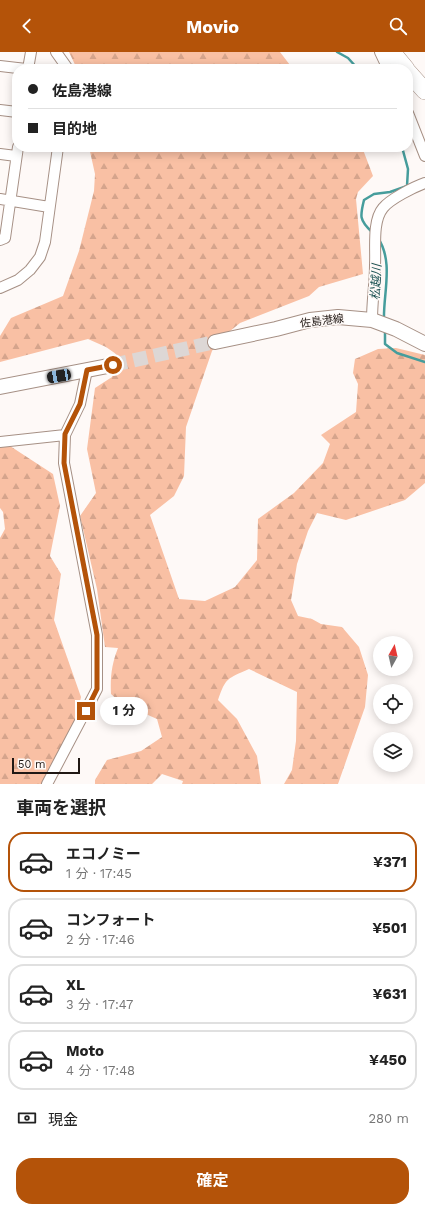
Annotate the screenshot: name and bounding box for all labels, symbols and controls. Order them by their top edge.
icon: back [16,15,38,37]
icon: search [387,15,409,37]
text: Movio [186,16,239,37]
text: 佐島港線 [52,82,112,100]
text: 目的地 [52,120,97,138]
water label: 松越川 [368,262,384,300]
street label: 佐島港線 [299,312,345,330]
route start [104,356,122,374]
car [46,368,72,384]
north arrow [373,636,413,676]
map controls [373,636,413,772]
button: locate [373,684,413,724]
callout: 1 分 [100,697,148,725]
route end [77,702,95,720]
text: 1 分 [113,703,135,718]
button: layers [373,732,413,772]
scale bar [12,756,80,775]
text: 50 m [18,758,45,771]
text: 車両を選択 [16,797,106,818]
icon: car [18,844,54,880]
text: エコノミー [66,845,141,863]
text: ¥371 [373,853,407,871]
text: 1 分 · 17:45 [66,866,132,881]
icon: car [18,910,54,946]
text: コンフォート [66,911,156,929]
text: ¥501 [372,919,407,937]
text: 2 分 · 17:46 [66,932,135,947]
icon: car [18,976,54,1012]
text: XL [66,976,85,994]
text: ¥631 [372,985,407,1003]
text: 3 分 · 17:47 [66,997,133,1012]
icon: car [18,1042,54,1078]
text: Moto [66,1042,104,1060]
text: ¥450 [369,1051,407,1069]
text: 4 分 · 17:48 [66,1063,135,1078]
icon: cash [16,1107,38,1129]
text: 現金 [48,1111,78,1129]
text: 280 m [369,1111,409,1126]
button: 確定 [16,1158,409,1204]

